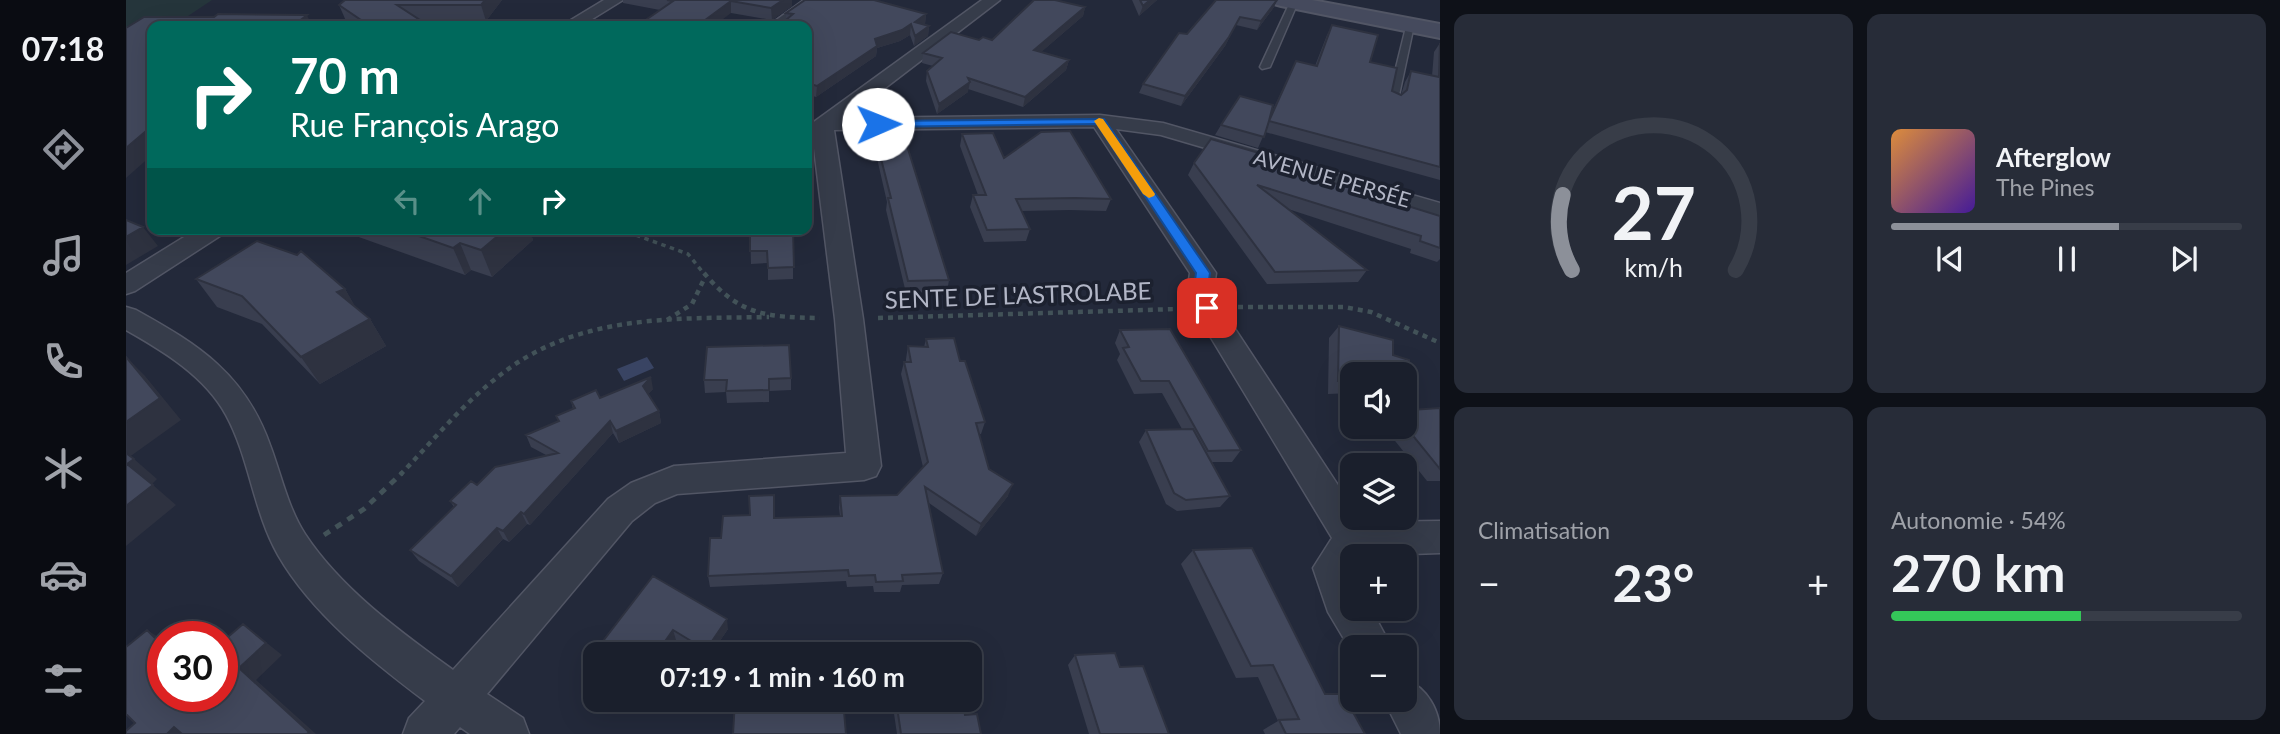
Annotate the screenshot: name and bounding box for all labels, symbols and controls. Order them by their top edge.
text: 07:18 [22,29,104,68]
text: 70 m [290,46,400,104]
icon: right [175,49,266,140]
position arrow [841,87,915,161]
text: Rue François Arago [290,105,559,144]
icon: directions [39,125,88,174]
text: Afterglow [1996,141,2111,173]
street label: AVENUE PERSÉE [1251,143,1414,212]
text: 27 [1611,168,1696,256]
text: The Pines [1996,173,2094,201]
icon: left [388,182,426,220]
icon: ahead [461,182,499,220]
icon: right [534,182,572,220]
icon: music [39,231,88,280]
icon: previous [1931,240,1969,278]
icon: pause [2048,240,2086,278]
icon: next [2165,240,2203,278]
text: km/h [1624,252,1683,282]
street label: SENTE DE L'ASTROLABE [884,275,1152,314]
pin [1177,278,1237,338]
icon: arrive [1188,289,1226,327]
icon: phone [39,337,88,386]
map controls [1340,362,1417,712]
button: sound [1340,362,1417,439]
icon: climate [39,444,88,493]
button: layers [1340,453,1417,530]
text: Autonomie · 54% [1891,506,2066,534]
text: Climatisation [1478,516,1610,544]
text: 270 km [1891,541,2065,603]
button: + [1340,544,1417,621]
icon: car [39,550,88,599]
text: 23° [1613,551,1694,613]
text: − [1478,560,1500,606]
text: + [1807,560,1829,606]
speed limit sign: 30 [147,621,238,712]
button: − [1340,635,1417,712]
icon: filters [39,656,88,705]
text: 07:19 · 1 min · 160 m [660,661,905,693]

